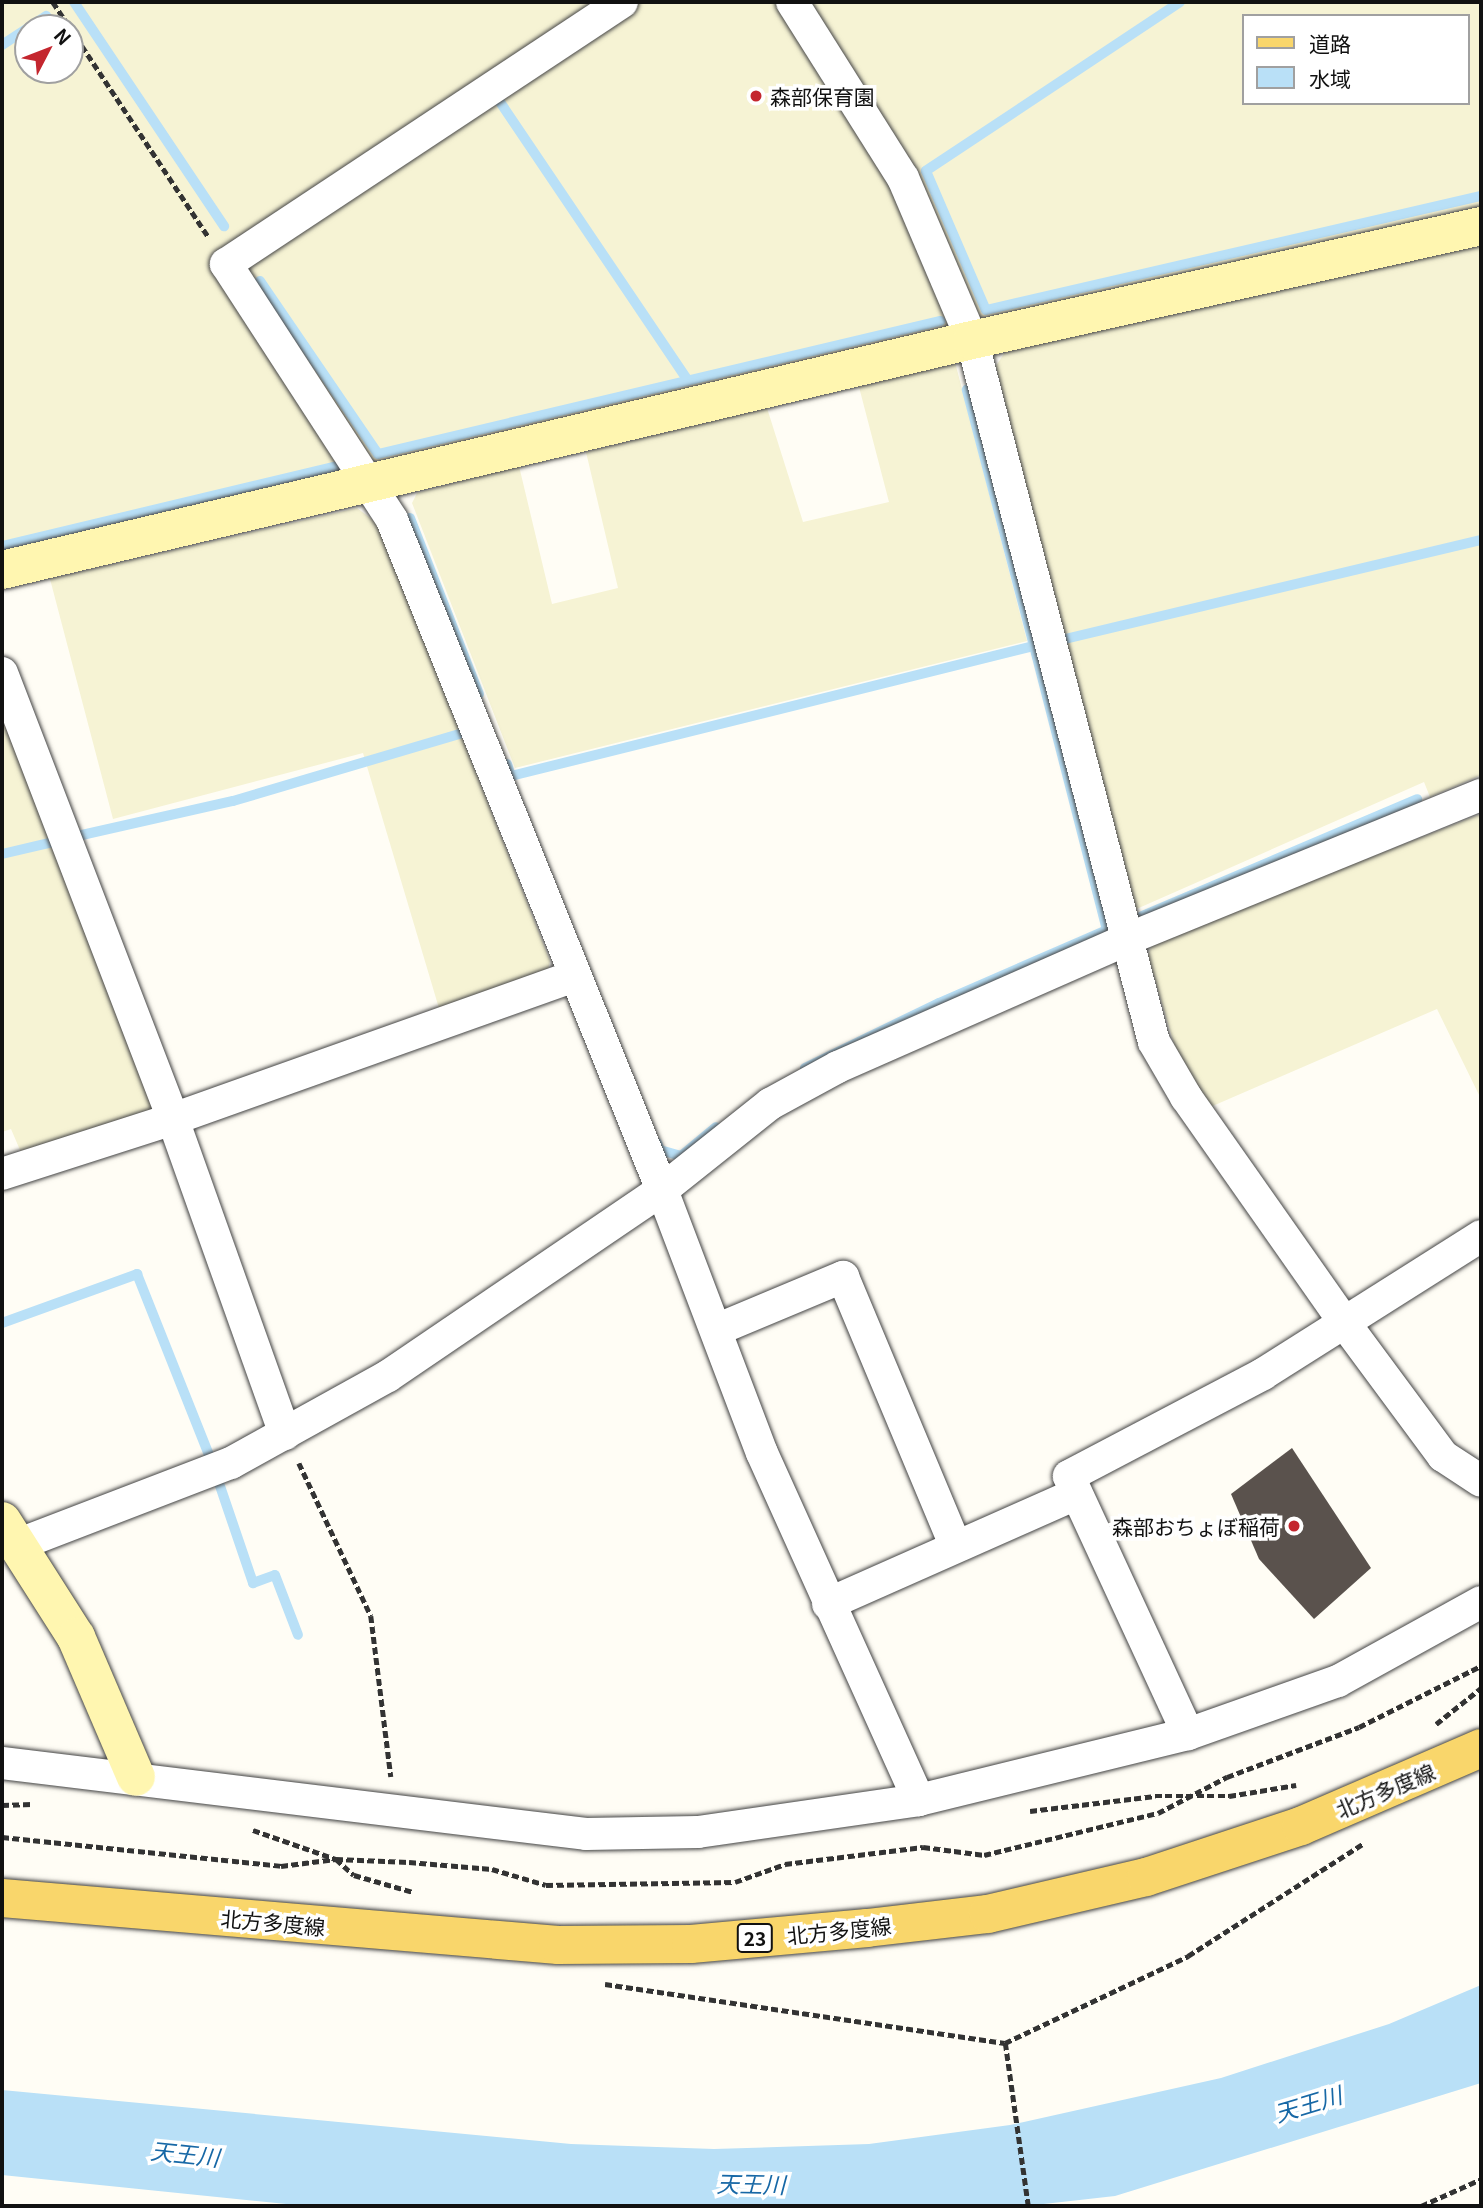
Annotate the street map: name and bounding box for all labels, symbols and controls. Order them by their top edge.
north arrow [14,14,84,84]
legend [1242,14,1469,105]
text: N [49,22,78,50]
text: 道路 [1309,28,1351,58]
text: 水域 [1309,63,1351,93]
place label: 森部保育園 [770,83,875,109]
marker: 森部保育園 [748,88,764,104]
place label: 森部おちょぼ稲荷 [1112,1513,1280,1539]
marker: 森部おちょぼ稲荷 [1286,1518,1302,1534]
street label: 北方多度線 [1332,1758,1438,1822]
street label: 北方多度線 [220,1905,326,1939]
street label: 北方多度線 [785,1912,893,1948]
road number: 23 [736,1922,774,1954]
water label: 天王川 [1271,2080,1345,2126]
water label: 天王川 [149,2136,221,2170]
water label: 天王川 [716,2169,786,2197]

